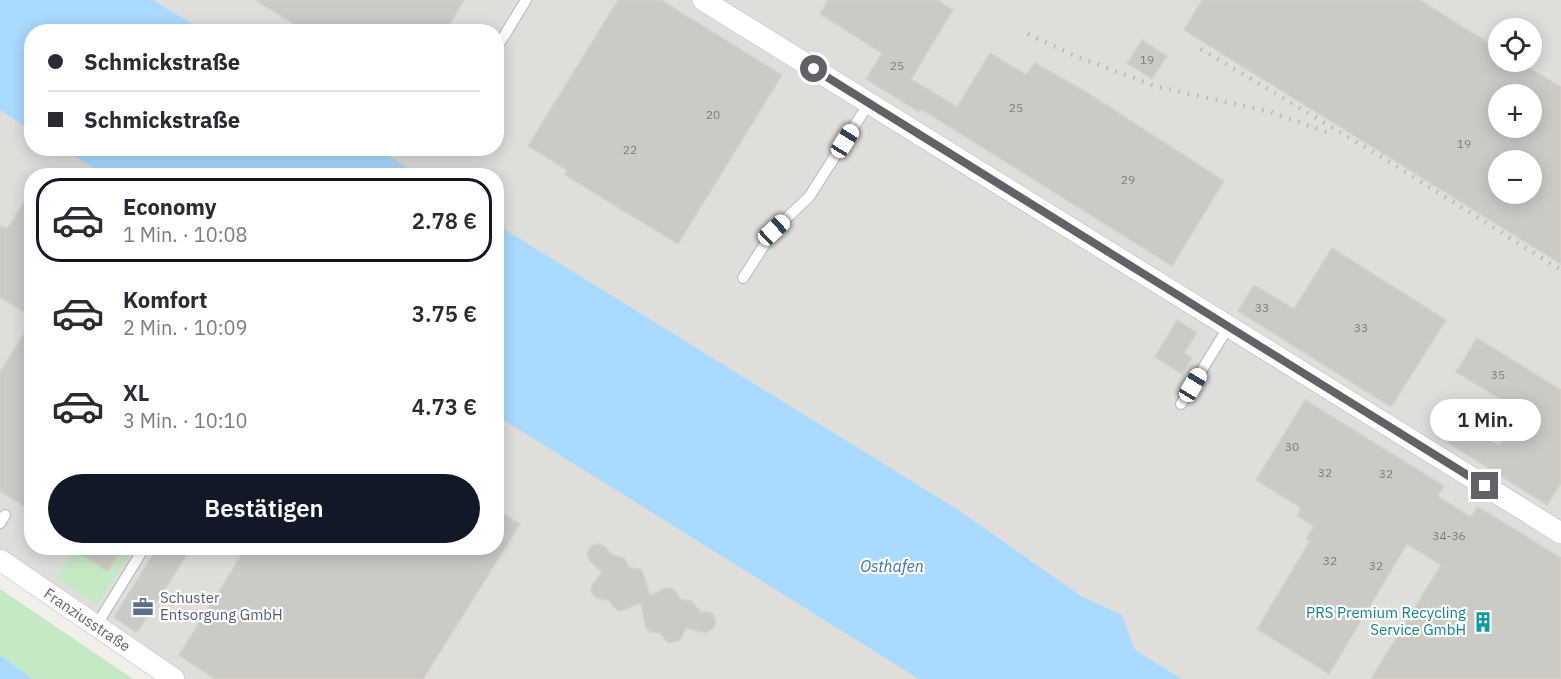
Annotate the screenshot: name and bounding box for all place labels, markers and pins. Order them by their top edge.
place label: Schuster Entsorgung GmbH [160,588,283,624]
office icon: Schuster Entsorgung GmbH [131,595,155,619]
place label: PRS Premium Recycling Service GmbH [1306,603,1466,639]
building icon: PRS Premium Recycling Service GmbH [1471,610,1495,634]

